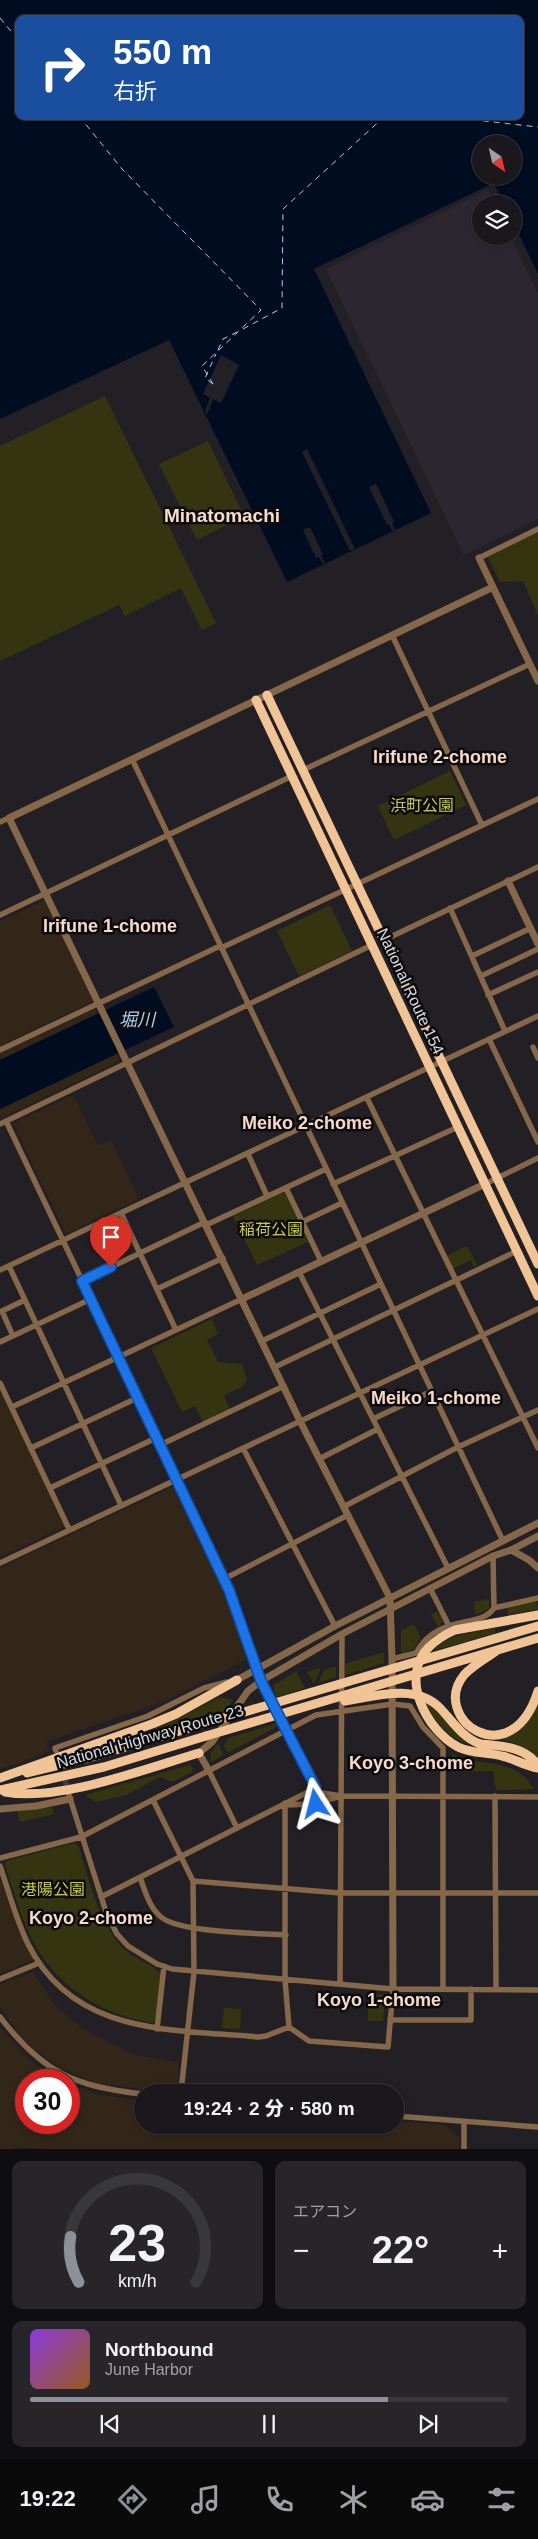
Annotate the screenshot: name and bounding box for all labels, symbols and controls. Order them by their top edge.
text: 550 m [113,32,212,71]
icon: right [30,35,95,100]
text: 右折 [113,79,157,104]
north arrow [472,135,522,185]
map controls [472,135,522,245]
button: layers [472,195,522,245]
district label: Minatomachi [164,505,280,526]
district label: Irifune 2-chome [373,747,507,767]
park label: 浜町公園 [390,797,454,814]
district label: Irifune 1-chome [43,916,177,936]
street label: National Route 154 [374,926,447,1057]
water label: 堀川 [119,1010,157,1030]
district label: Meiko 2-chome [242,1113,372,1133]
pin [90,1216,132,1267]
park label: 稲荷公園 [239,1221,303,1238]
icon: arrive [97,1223,125,1251]
district label: Meiko 1-chome [371,1388,501,1408]
street label: National Highway Route 23 [55,1702,246,1771]
district label: Koyo 3-chome [349,1753,473,1773]
position arrow [289,1777,341,1829]
park label: 港陽公園 [21,1881,85,1898]
district label: Koyo 2-chome [29,1908,153,1928]
district label: Koyo 1-chome [317,1990,441,2010]
speed limit sign: 30 [15,2069,80,2134]
text: 19:24 · 2 分 · 580 m [183,2098,355,2119]
text: エアコン [293,2203,357,2220]
text: 23 [109,2214,166,2272]
text: 22° [372,2229,429,2271]
text: − [293,2235,309,2266]
text: + [492,2235,508,2266]
text: km/h [118,2271,157,2291]
text: Northbound [105,2339,214,2360]
text: June Harbor [105,2361,193,2378]
icon: previous [96,2410,124,2438]
icon: pause [255,2410,283,2438]
icon: next [414,2410,442,2438]
icon: directions [115,2482,150,2517]
icon: music [188,2482,223,2517]
icon: phone [262,2482,297,2517]
icon: climate [336,2482,371,2517]
icon: car [410,2482,445,2517]
icon: filters [484,2482,519,2517]
text: 19:22 [19,2486,76,2511]

